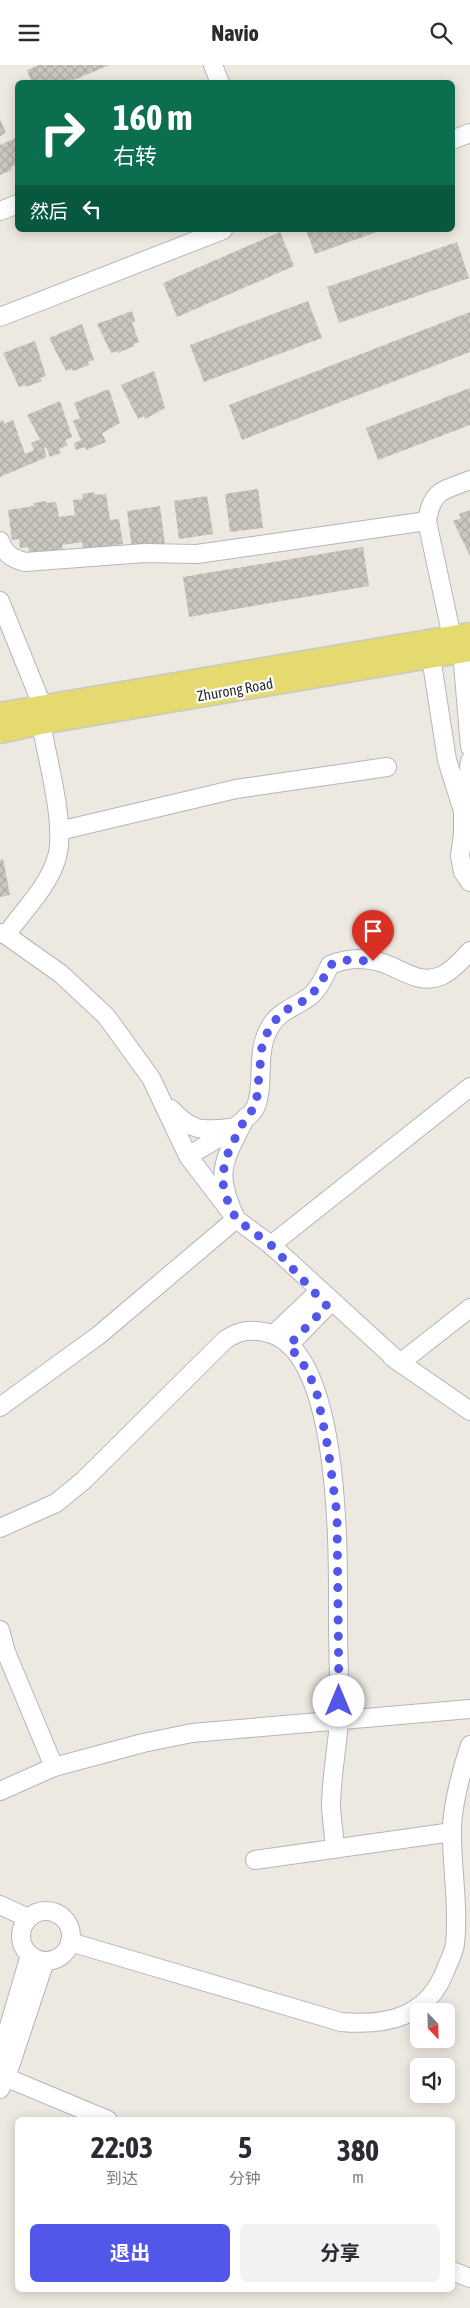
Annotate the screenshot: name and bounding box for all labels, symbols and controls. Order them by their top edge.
icon: menu [15,19,43,47]
icon: search [427,19,455,47]
text: Navio [211,20,259,46]
text: 160 m [113,97,192,137]
icon: right [30,100,95,165]
text: 右转 [113,143,157,169]
icon: left [78,195,106,223]
text: 然后 [30,200,68,222]
street label: Zhurong Road [195,674,274,705]
pin [352,910,394,961]
icon: arrive [359,917,387,945]
position arrow [312,1674,364,1726]
north arrow [410,2003,455,2047]
map controls [410,2003,455,2103]
button: sound [410,2058,455,2103]
text: 22:03 [91,2130,153,2164]
text: 5 [238,2130,252,2164]
text: 380 [337,2133,379,2167]
text: m [352,2168,364,2186]
text: 到达 [106,2169,138,2187]
text: 分钟 [229,2169,261,2187]
button: 退出 [30,2224,230,2282]
button: 分享 [240,2224,440,2282]

